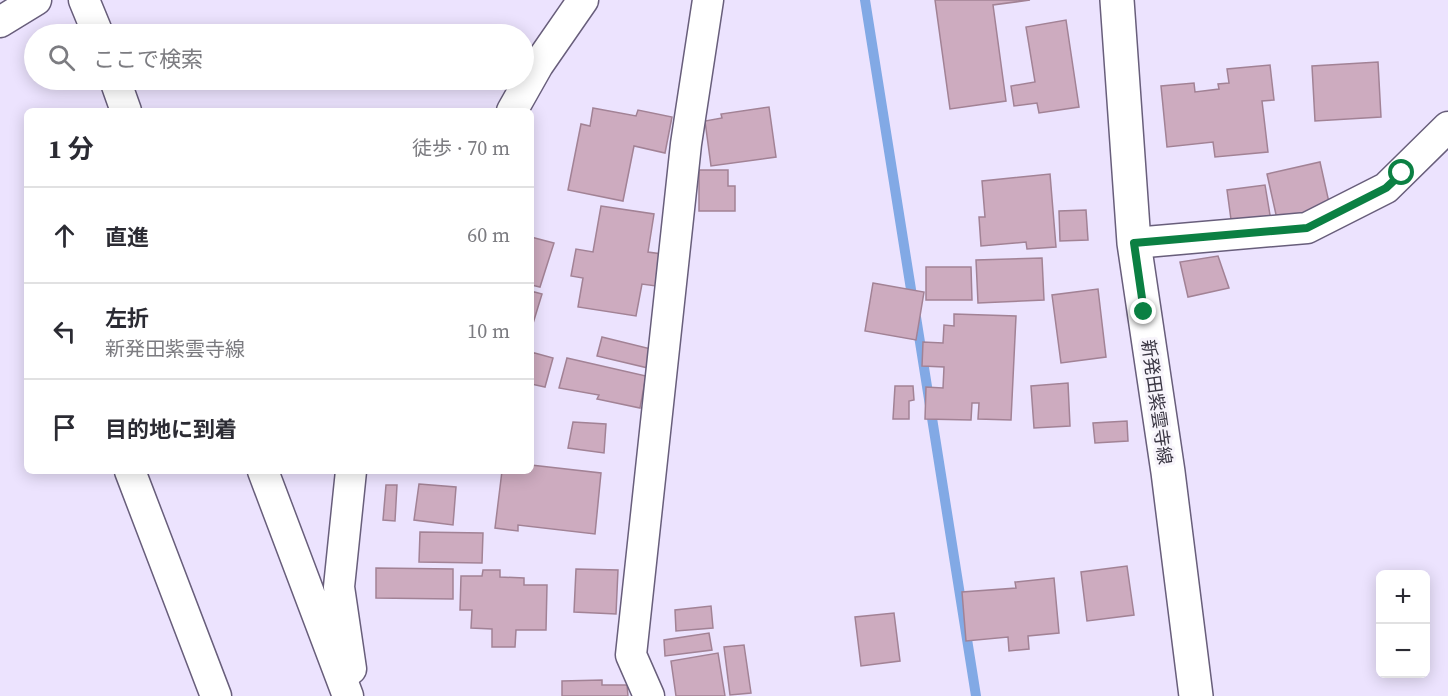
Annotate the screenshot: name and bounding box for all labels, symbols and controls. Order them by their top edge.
search box [24,24,534,90]
icon: search [45,41,78,74]
text: ここで検索 [93,44,203,74]
text: 1 分 [48,131,94,167]
text: 徒歩 · 70 m [412,134,510,162]
route start [1388,159,1414,185]
icon: ahead [48,219,81,252]
text: 60 m [467,221,510,249]
text: 直進 [105,222,149,252]
route end [1130,298,1156,324]
text: 左折 [105,303,149,333]
icon: left [48,315,81,348]
text: 10 m [467,317,510,345]
text: 新発田紫雲寺線 [105,335,245,363]
street label: 新発田紫雲寺線 [1136,338,1178,466]
icon: arrive [48,411,81,444]
text: 目的地に到着 [105,414,237,444]
map controls [1376,570,1430,678]
button: + [1376,570,1430,624]
button: − [1376,624,1430,678]

